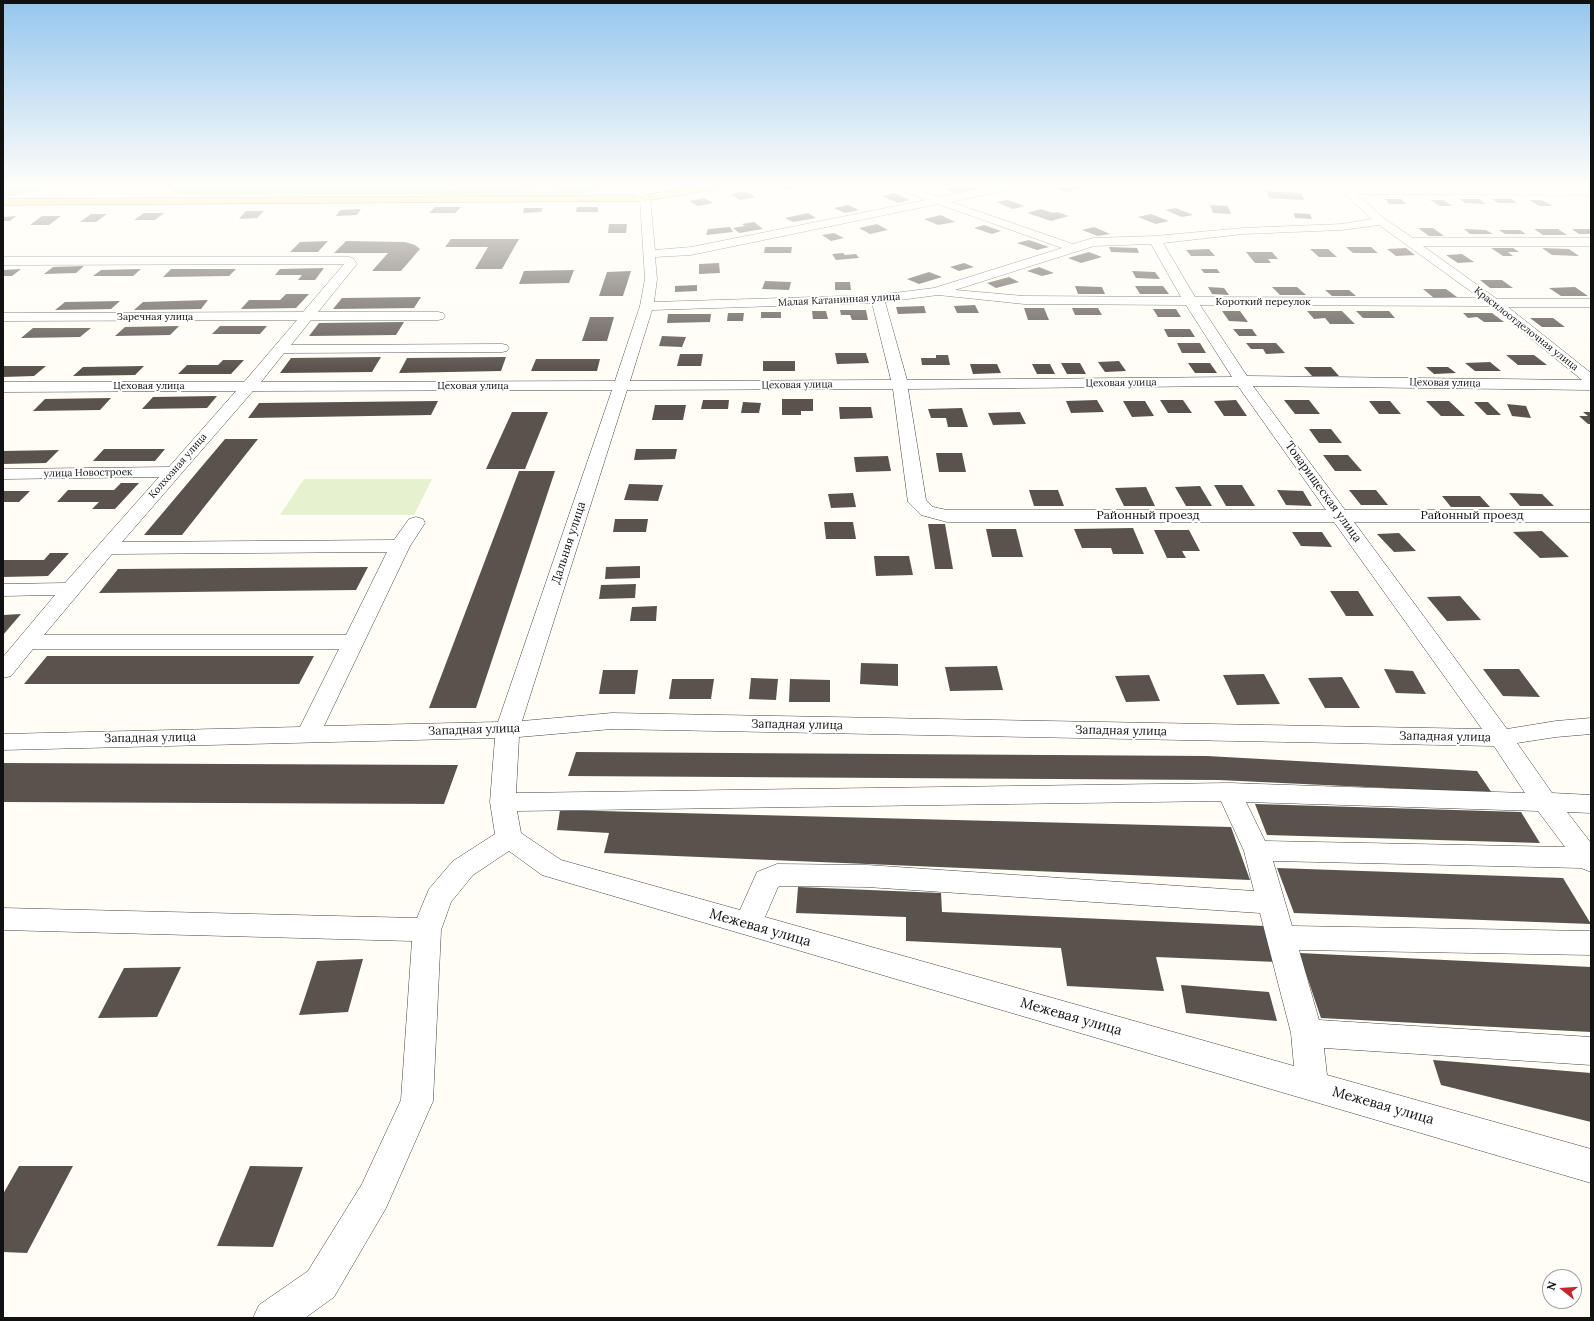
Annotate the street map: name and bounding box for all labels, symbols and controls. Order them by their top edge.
street label: Красилоотделочная улица [1471,285,1581,373]
street label: Малая Катанинная улица [778,291,900,309]
street label: Короткий переулок [1215,296,1311,308]
street label: Заречная улица [117,311,193,323]
street label: Цеховая улица [1085,376,1157,390]
street label: Цеховая улица [1409,376,1481,390]
street label: Цеховая улица [761,378,833,392]
street label: Цеховая улица [113,380,185,392]
street label: Цеховая улица [437,380,509,392]
street label: Колхозная улица [146,431,210,501]
street label: Товарищеская улица [1282,439,1364,545]
street label: улица Новостроек [44,466,132,480]
street label: Дальняя улица [549,500,589,586]
street label: Районный проезд [1096,509,1200,523]
street label: Районный проезд [1420,509,1524,523]
street label: Западная улица [751,717,843,733]
street label: Западная улица [428,721,520,739]
street label: Западная улица [1075,723,1167,739]
street label: Западная улица [1399,729,1491,745]
street label: Западная улица [104,730,196,746]
street label: Межевая улица [707,905,813,951]
street label: Межевая улица [1018,994,1124,1040]
street label: Межевая улица [1330,1083,1436,1129]
north arrow [1542,1269,1582,1309]
text: N [1544,1280,1559,1292]

